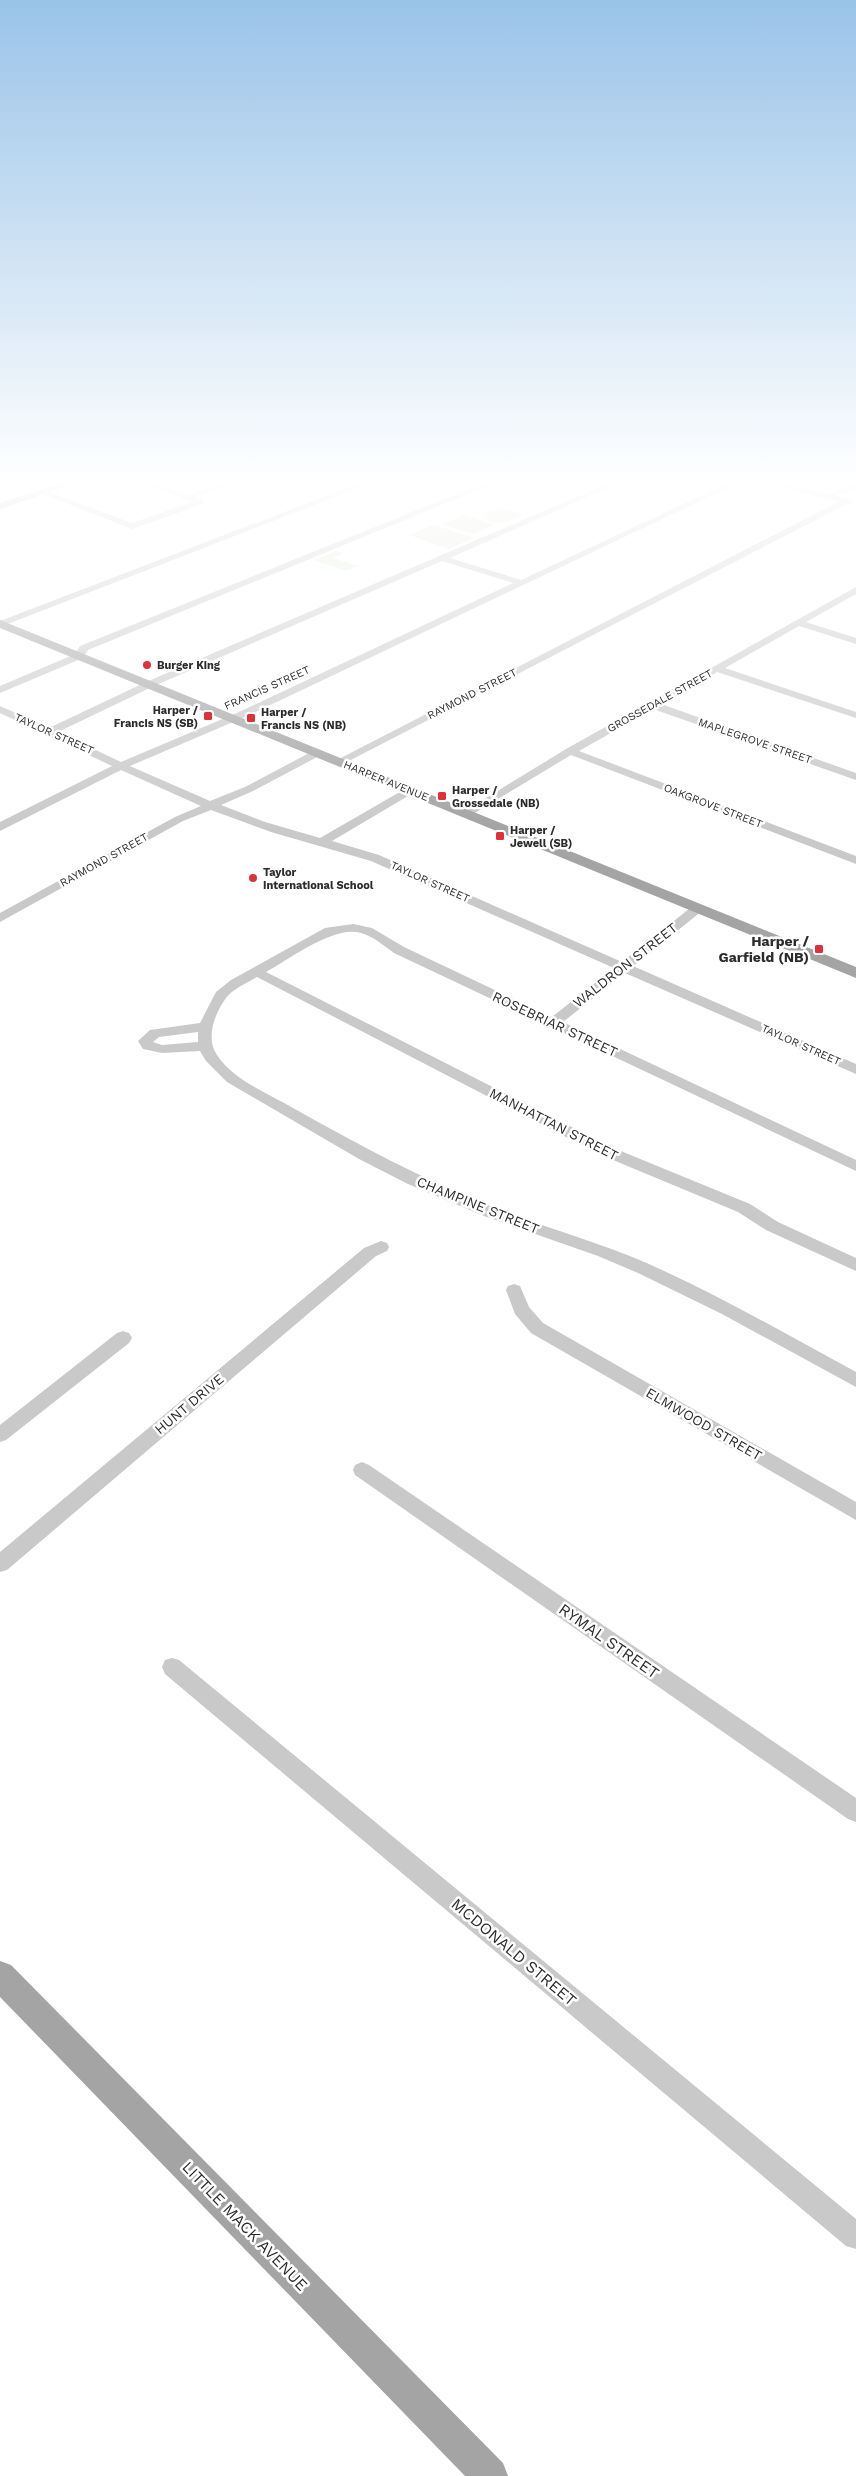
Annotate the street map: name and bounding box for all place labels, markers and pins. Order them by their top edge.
marker: Burger King [141,659,153,671]
place label: Burger King [157,659,221,672]
place label: Harper / Francis NS (SB) [114,704,198,730]
place label: Harper / Francis NS (NB) [261,706,346,732]
marker: Harper / Francis NS (SB) [202,710,214,722]
marker: Harper / Francis NS (NB) [245,712,257,724]
place label: Harper / Grossedale (NB) [452,784,540,810]
marker: Harper / Grossedale (NB) [436,790,448,802]
place label: Harper / Jewell (SB) [510,824,572,850]
marker: Harper / Jewell (SB) [494,830,506,842]
place label: Taylor International School [263,866,374,892]
marker: Taylor International School [247,872,259,884]
place label: Harper / Garfield (NB) [719,933,809,965]
marker: Harper / Garfield (NB) [813,943,825,955]

